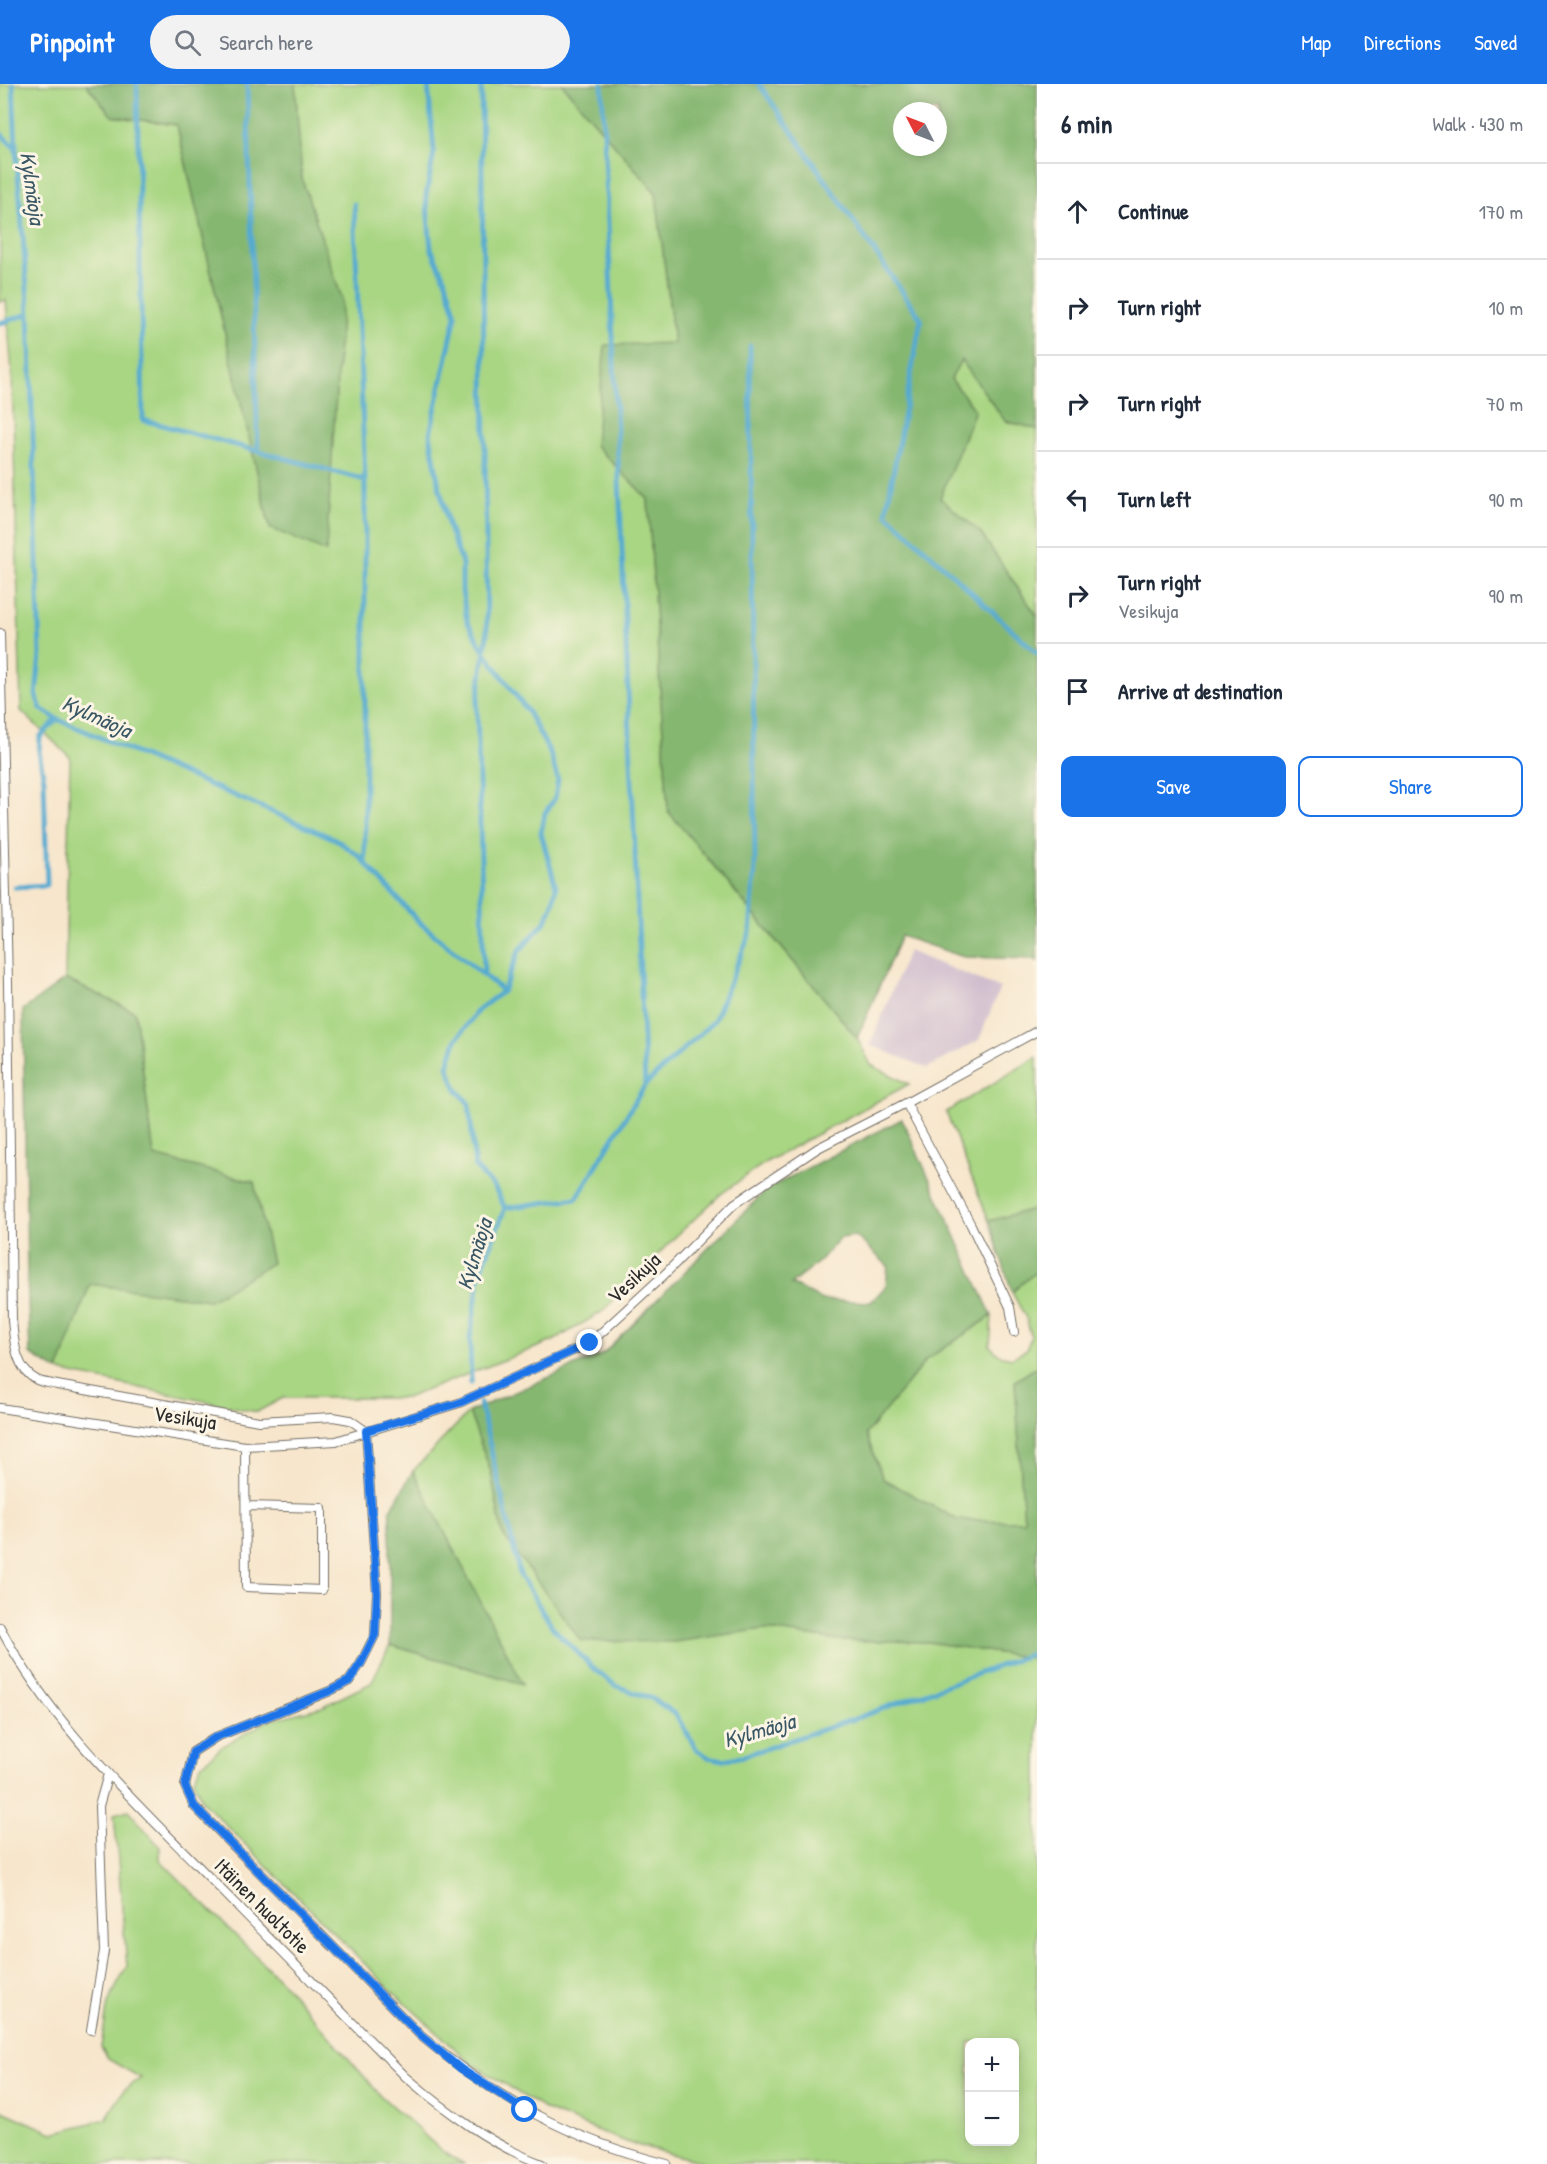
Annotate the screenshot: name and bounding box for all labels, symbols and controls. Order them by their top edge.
search box [150,15,570,69]
text: Pinpoint [30,23,114,61]
icon: search [171,26,204,59]
text: Search here [219,27,313,57]
text: Map [1301,28,1331,57]
text: Directions [1364,28,1441,57]
text: Saved [1474,28,1517,57]
north arrow [893,102,947,156]
text: 6 min [1061,106,1113,141]
text: Walk · 430 m [1432,110,1523,137]
water label: Kylmäoja [13,150,53,229]
icon: ahead [1061,195,1094,228]
text: Continue [1118,196,1189,226]
text: 170 m [1479,198,1523,225]
icon: right [1061,291,1094,324]
text: Turn right [1118,292,1201,322]
text: 10 m [1489,294,1523,321]
icon: right [1061,387,1094,420]
text: Turn right [1118,388,1201,418]
text: 70 m [1486,390,1523,417]
icon: left [1061,483,1094,516]
text: Turn left [1118,484,1191,514]
text: 90 m [1489,486,1523,513]
text: Turn right [1118,567,1201,597]
icon: right [1061,579,1094,612]
text: 90 m [1489,582,1523,609]
text: Vesikuja [1118,597,1178,624]
icon: arrive [1061,675,1094,708]
text: Arrive at destination [1118,676,1283,706]
water label: Kylmäoja [58,687,139,745]
button: Save [1061,756,1286,817]
button: Share [1298,756,1523,817]
water label: Kylmäoja [449,1212,500,1293]
street label: Vesikuja [601,1245,667,1310]
route end [576,1329,602,1355]
street label: Vesikuja [152,1398,219,1437]
water label: Kylmäoja [720,1705,800,1754]
street label: Itäinen huoltotie [208,1851,317,1960]
map controls [965,2038,1019,2146]
button: + [965,2038,1019,2092]
button: − [965,2092,1019,2146]
route start [511,2096,537,2122]

